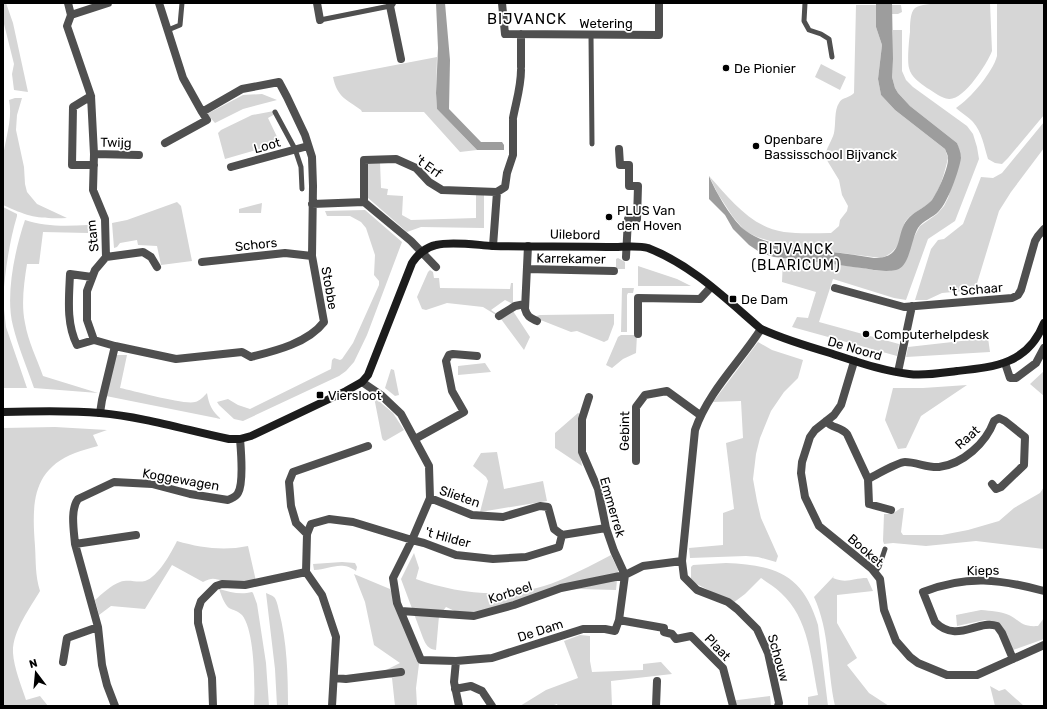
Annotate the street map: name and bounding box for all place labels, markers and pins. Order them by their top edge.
place label: De Pionier [734,61,796,76]
marker: De Pionier [721,63,731,73]
place label: Openbare Bassisschool Bijvanck [764,132,897,162]
marker: Openbare Bassisschool Bijvanck [751,141,761,151]
place label: PLUS Van den Hoven [617,203,682,233]
marker: PLUS Van den Hoven [604,212,614,222]
place label: De Dam [741,292,788,307]
marker: De Dam [728,294,738,304]
place label: Computerhelpdesk [874,327,989,342]
marker: Computerhelpdesk [861,329,871,339]
place label: Viersloot [328,388,382,403]
marker: Viersloot [315,390,325,400]

